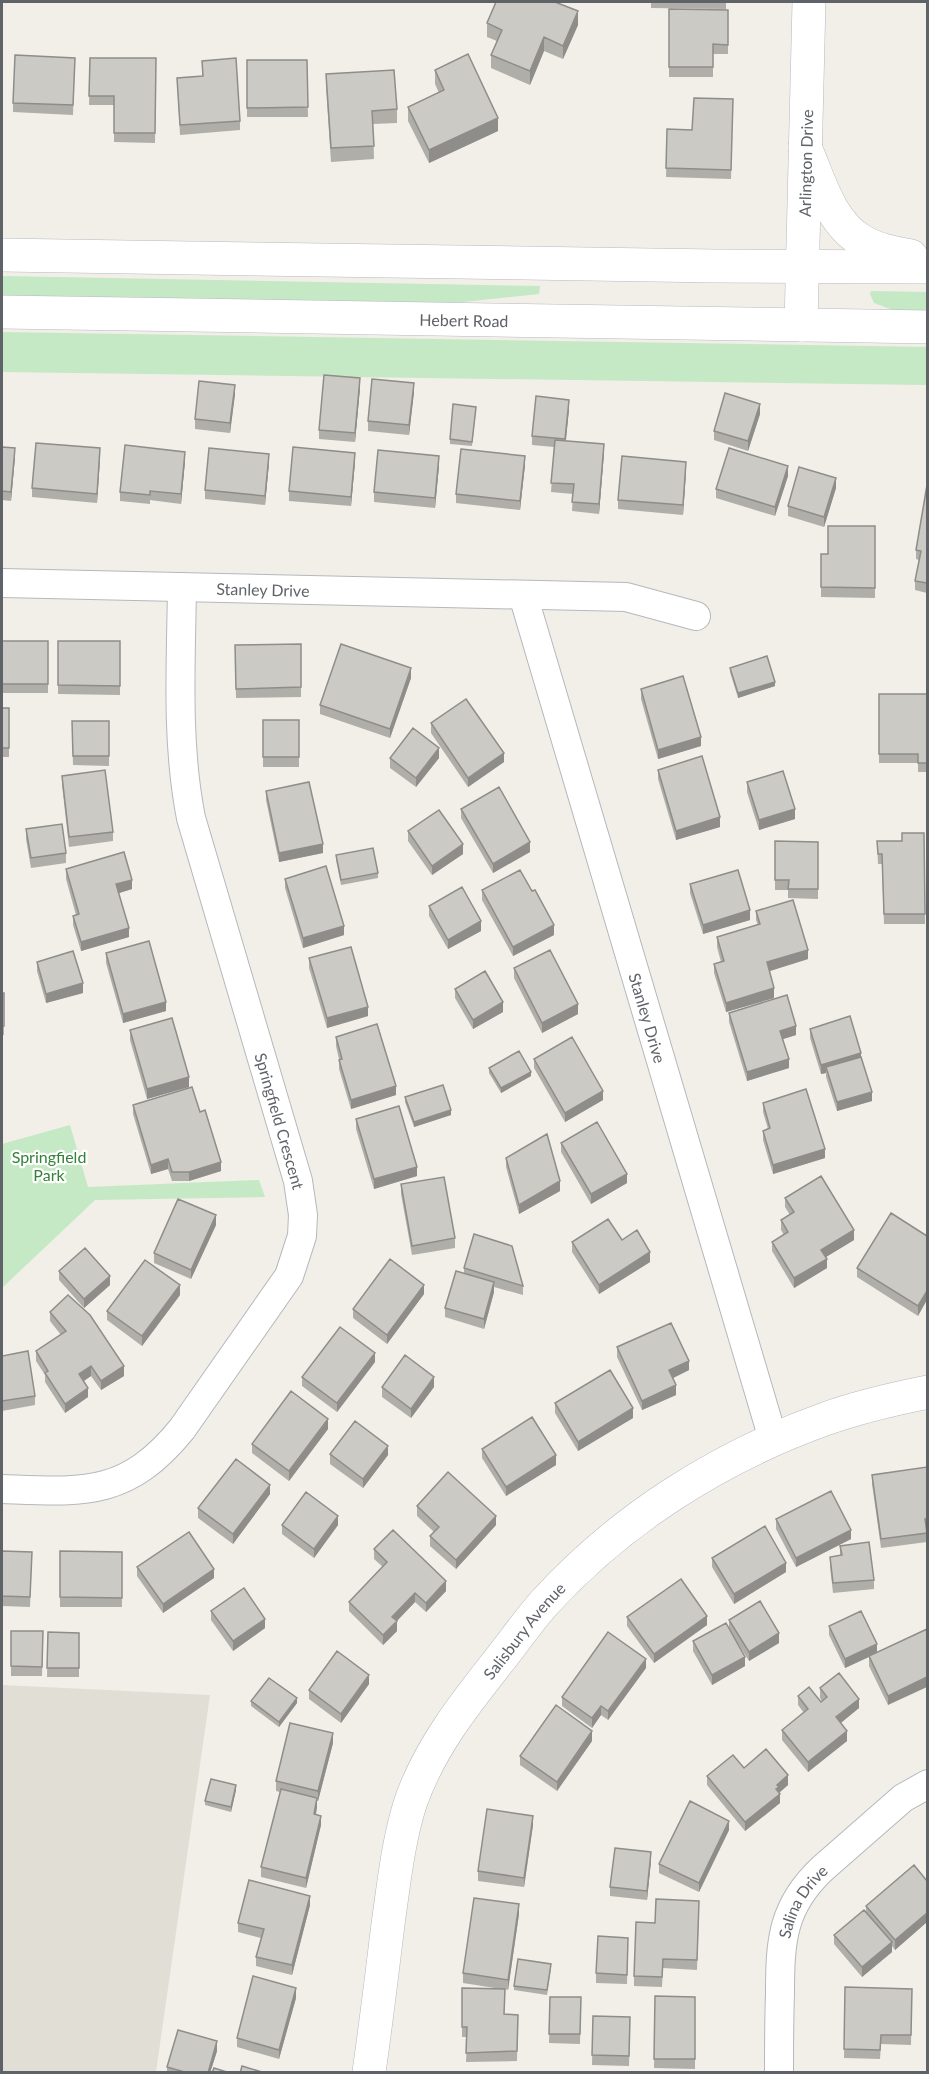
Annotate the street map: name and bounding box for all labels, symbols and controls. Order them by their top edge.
street label: Arlington Drive [794,109,816,217]
street label: Hebert Road [419,309,509,330]
street label: Stanley Drive [216,578,310,599]
street label: Stanley Drive [626,970,671,1065]
street label: Springfield Crescent [251,1051,309,1192]
park label: Springfield Park [12,1147,86,1184]
street label: Salisbury Avenue [479,1578,568,1683]
street label: Salina Drive [774,1860,831,1940]

